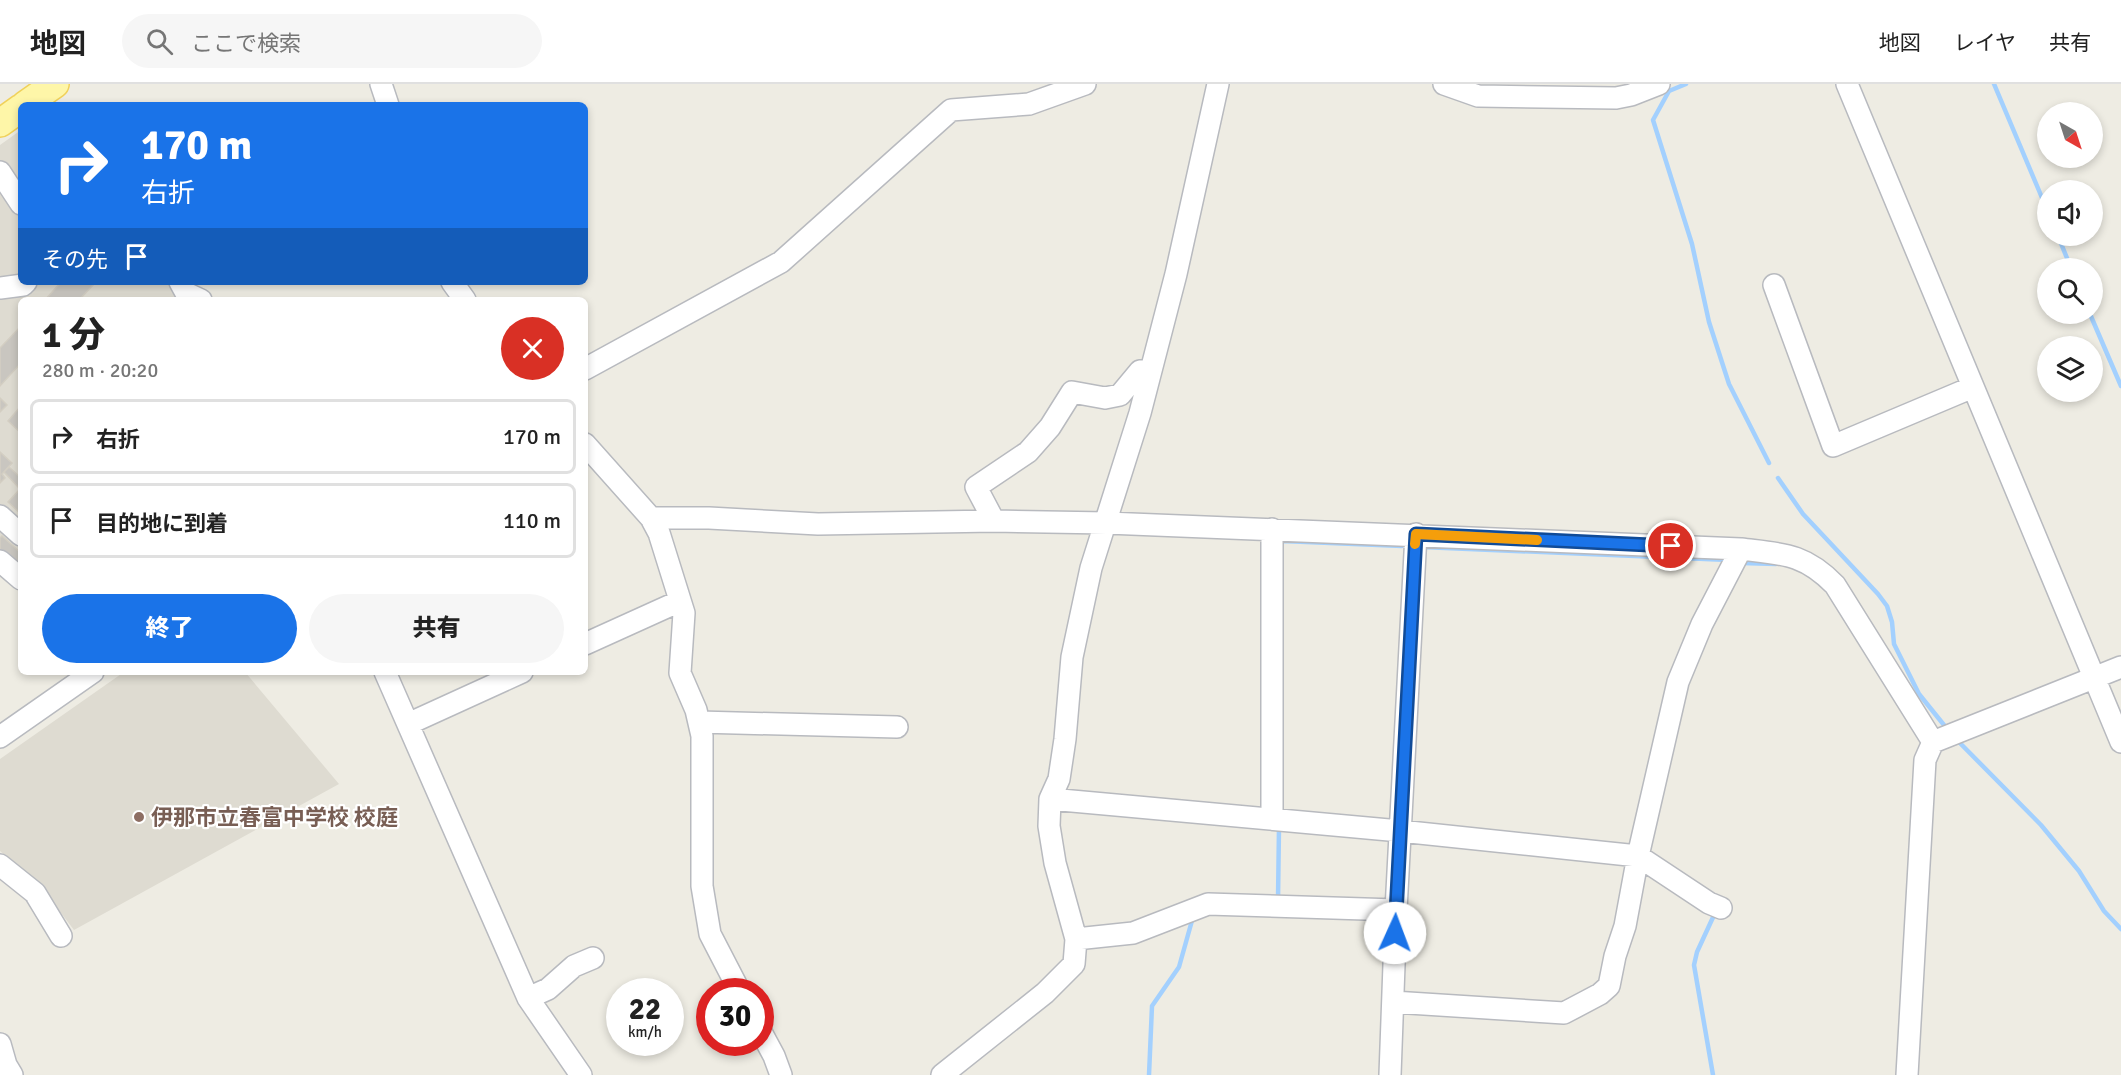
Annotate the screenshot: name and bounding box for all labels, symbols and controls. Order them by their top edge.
search box [122,14,542,68]
icon: search [143,25,176,58]
text: 地図 [30,27,86,61]
text: ここで検索 [191,30,301,57]
text: 地図 [1879,30,1921,56]
text: レイヤ [1954,30,2016,56]
text: 共有 [2049,30,2091,56]
north arrow [2037,102,2103,168]
map controls [2037,102,2103,402]
text: 170 m [141,120,252,171]
icon: right [42,126,120,204]
text: 右折 [141,177,195,210]
button: sound [2037,180,2103,246]
icon: arrive [120,240,153,273]
text: その先 [42,246,108,273]
button: search [2037,258,2103,324]
text: 1 分 [42,313,105,358]
button: close [501,317,564,380]
button: layers [2037,336,2103,402]
text: 280 m · 20:20 [42,358,158,383]
icon: right [45,420,78,453]
text: 170 m [503,423,561,450]
text: 右折 [96,426,140,453]
icon: arrive [45,504,78,537]
text: 110 m [503,507,561,534]
text: 目的地に到着 [96,510,228,537]
pin [1645,520,1696,571]
icon: arrive [1654,529,1687,562]
button: 終了 [42,594,297,663]
button: 共有 [309,594,564,663]
place label: 伊那市立春富中学校 校庭 [151,804,398,831]
marker: 伊那市立春富中学校 校庭 [132,810,146,824]
position arrow [1363,901,1427,965]
speed limit sign: 30 [696,978,774,1056]
text: 22 [629,991,661,1028]
text: km/h [628,1023,662,1041]

